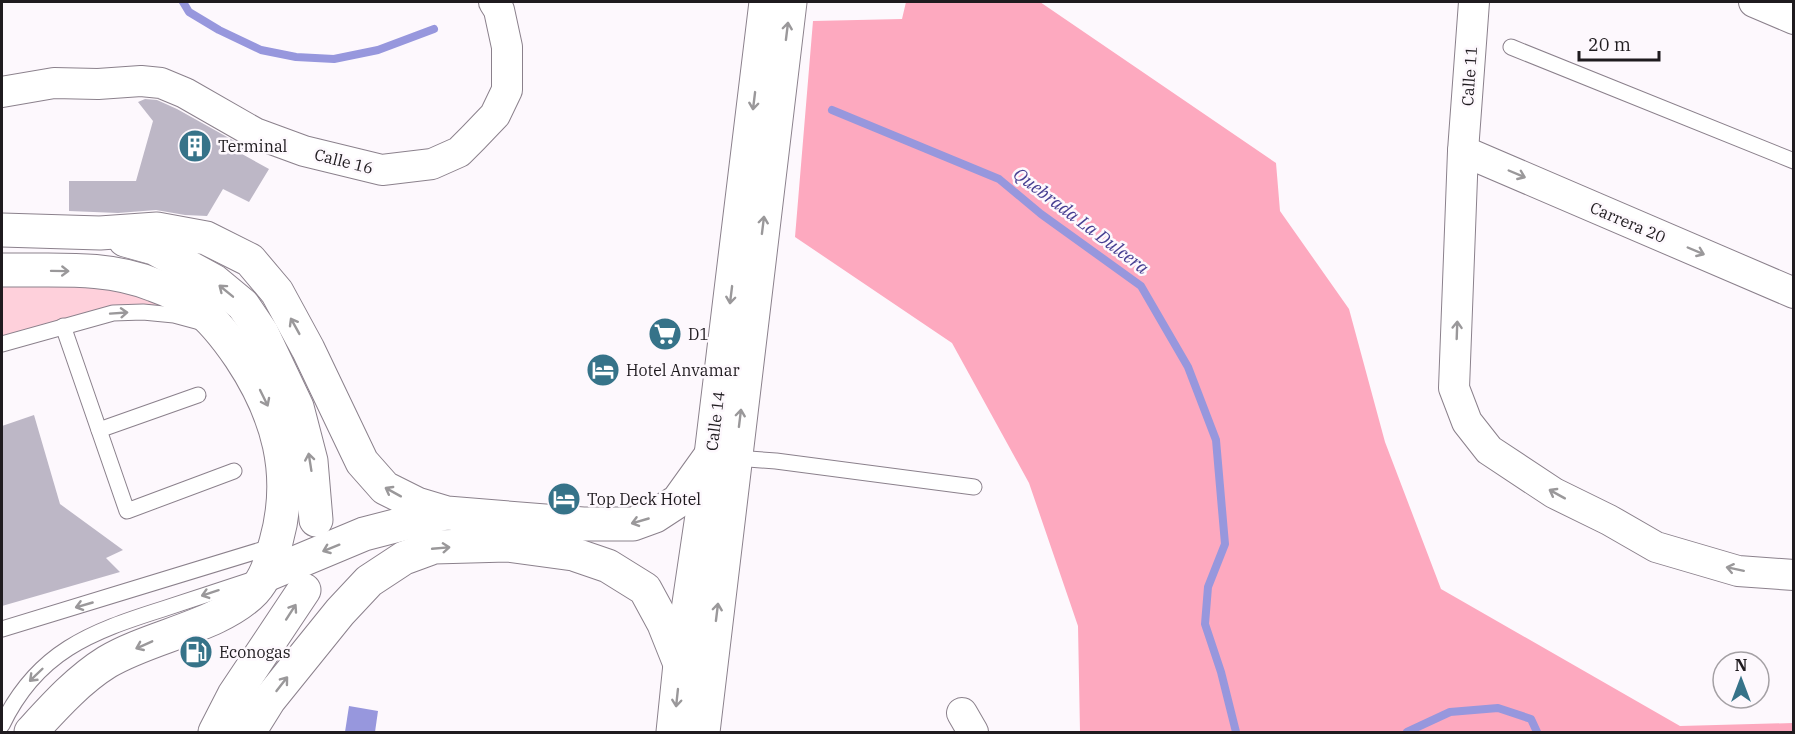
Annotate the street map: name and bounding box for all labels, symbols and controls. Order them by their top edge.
one-way arrow [781,22,792,42]
scale bar [1579,24,1658,62]
text: 20 m [1588,33,1631,56]
street label: Calle 11 [1457,45,1481,107]
one-way arrow [749,91,760,111]
building icon: Terminal [177,128,213,164]
place label: Terminal [218,136,288,156]
street label: Calle 16 [312,144,376,178]
water label: Quebrada La Dulcera [1009,162,1154,279]
one-way arrow [1507,169,1526,180]
street label: Carrera 20 [1587,197,1669,247]
one-way arrow [758,215,769,235]
one-way arrow [1686,246,1705,257]
one-way arrow [49,265,69,277]
one-way arrow [219,284,234,298]
one-way arrow [725,284,736,304]
one-way arrow [108,308,128,319]
supermarket icon: D1 [647,316,683,352]
one-way arrow [289,318,301,335]
one-way arrow [1451,320,1462,340]
place label: D1 [688,324,709,344]
hotel icon: Hotel Anvamar [585,352,621,388]
place label: Hotel Anvamar [626,360,740,380]
one-way arrow [258,389,270,406]
street label: Calle 14 [701,390,729,452]
one-way arrow [735,409,746,429]
one-way arrow [305,453,316,473]
hotel icon: Top Deck Hotel [546,481,582,517]
one-way arrow [385,486,402,498]
one-way arrow [1549,488,1566,500]
place label: Top Deck Hotel [587,489,701,509]
one-way arrow [631,516,650,527]
one-way arrow [431,542,450,553]
one-way arrow [322,543,341,554]
one-way arrow [1726,563,1746,574]
one-way arrow [201,588,220,599]
one-way arrow [75,600,94,611]
one-way arrow [711,603,722,622]
one-way arrow [285,604,297,621]
fuel station icon: Econogas [178,634,214,670]
one-way arrow [136,639,154,651]
place label: Econogas [219,642,291,662]
north arrow [1711,650,1771,710]
text: N [1735,655,1747,675]
one-way arrow [28,667,43,682]
one-way arrow [275,677,289,692]
one-way arrow [671,688,682,708]

